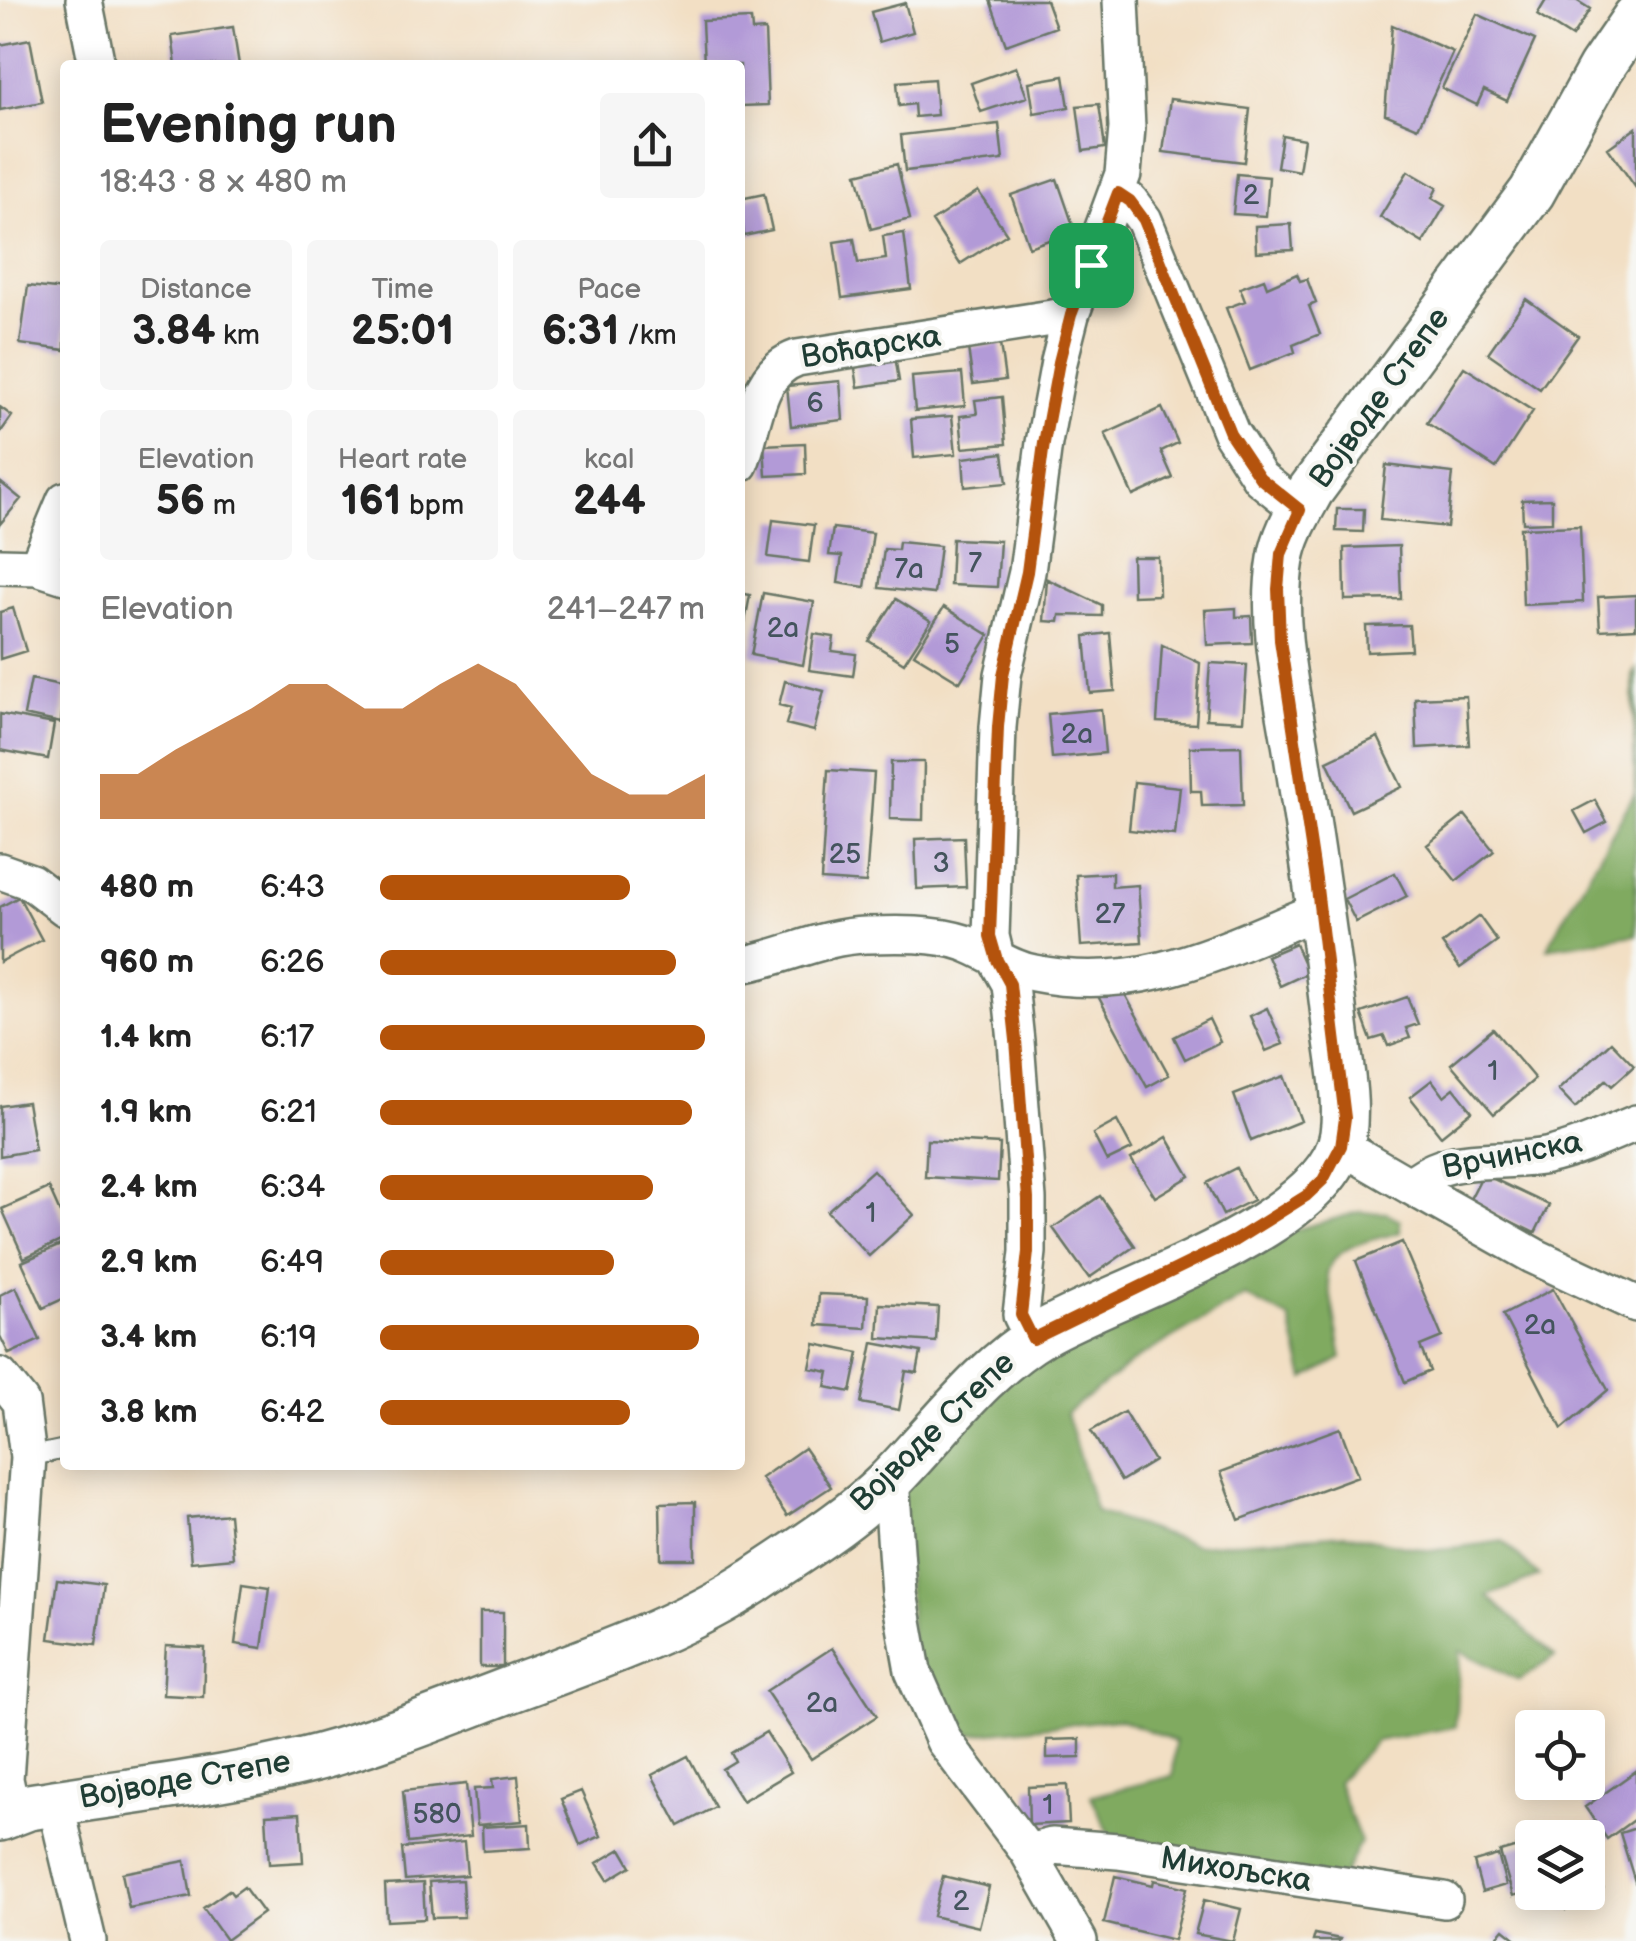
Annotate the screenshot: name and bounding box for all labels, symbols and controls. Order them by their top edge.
text: Evening run [100,92,397,159]
button: share [600,93,705,198]
text: 18:43 · 8 × 480 m [100,163,347,202]
house number: 2 [1243,179,1260,212]
pin [1049,223,1134,308]
icon: arrive [1064,238,1119,293]
text: Distance [140,273,252,306]
text: Time [371,273,434,306]
text: Pace [577,273,641,306]
street label: Војводе Степе [1301,300,1459,496]
text: 3.84 [132,306,215,357]
text: 25:01 [351,306,454,357]
text: 6:31 [542,306,619,357]
street label: Воћарска [798,317,944,377]
text: km [215,319,260,352]
text: /km [619,319,677,352]
house number: 6 [806,387,824,420]
text: Elevation [137,443,254,476]
text: Heart rate [338,443,467,476]
text: kcal [584,443,634,476]
text: 56 [156,476,205,527]
text: 161 [341,476,402,527]
text: 244 [573,476,646,527]
text: m [205,489,236,522]
text: bpm [402,489,464,522]
house number: 7 [968,547,982,580]
house number: 7a [894,553,924,586]
text: Elevation [100,590,233,629]
text: 241–247 m [547,590,705,629]
house number: 2a [767,612,799,645]
house number: 5 [944,628,960,661]
house number: 2a [1061,718,1093,751]
house number: 25 [829,838,861,871]
house number: 3 [932,847,950,880]
text: 480 m [100,868,194,907]
text: 6:43 [260,868,325,907]
house number: 27 [1095,898,1125,931]
text: 960 m [100,943,194,982]
text: 6:26 [260,943,324,982]
text: 1.4 km [100,1018,192,1057]
text: 6:17 [260,1018,314,1057]
house number: 1 [1488,1055,1498,1088]
text: 1.9 km [100,1093,192,1132]
text: 6:21 [260,1093,317,1132]
street label: Врчинска [1439,1122,1585,1188]
text: 2.4 km [100,1168,198,1207]
text: 6:34 [260,1168,325,1207]
house number: 1 [866,1197,876,1230]
text: 2.9 km [100,1243,198,1282]
text: 6:49 [260,1243,324,1282]
house number: 2a [1524,1309,1556,1342]
text: 3.4 km [100,1318,197,1357]
text: 6:19 [260,1318,317,1357]
street label: Војводе Степе [843,1344,1023,1520]
text: 3.8 km [100,1393,198,1432]
text: 6:42 [260,1393,324,1432]
house number: 2a [806,1687,838,1720]
map controls [1515,1710,1605,1910]
button: locate [1515,1710,1605,1800]
street label: Војводе Степе [76,1742,294,1818]
house number: 1 [1043,1789,1053,1822]
house number: 580 [413,1798,461,1831]
button: layers [1515,1820,1605,1910]
street label: Михољска [1158,1839,1314,1901]
house number: 2 [953,1885,970,1918]

